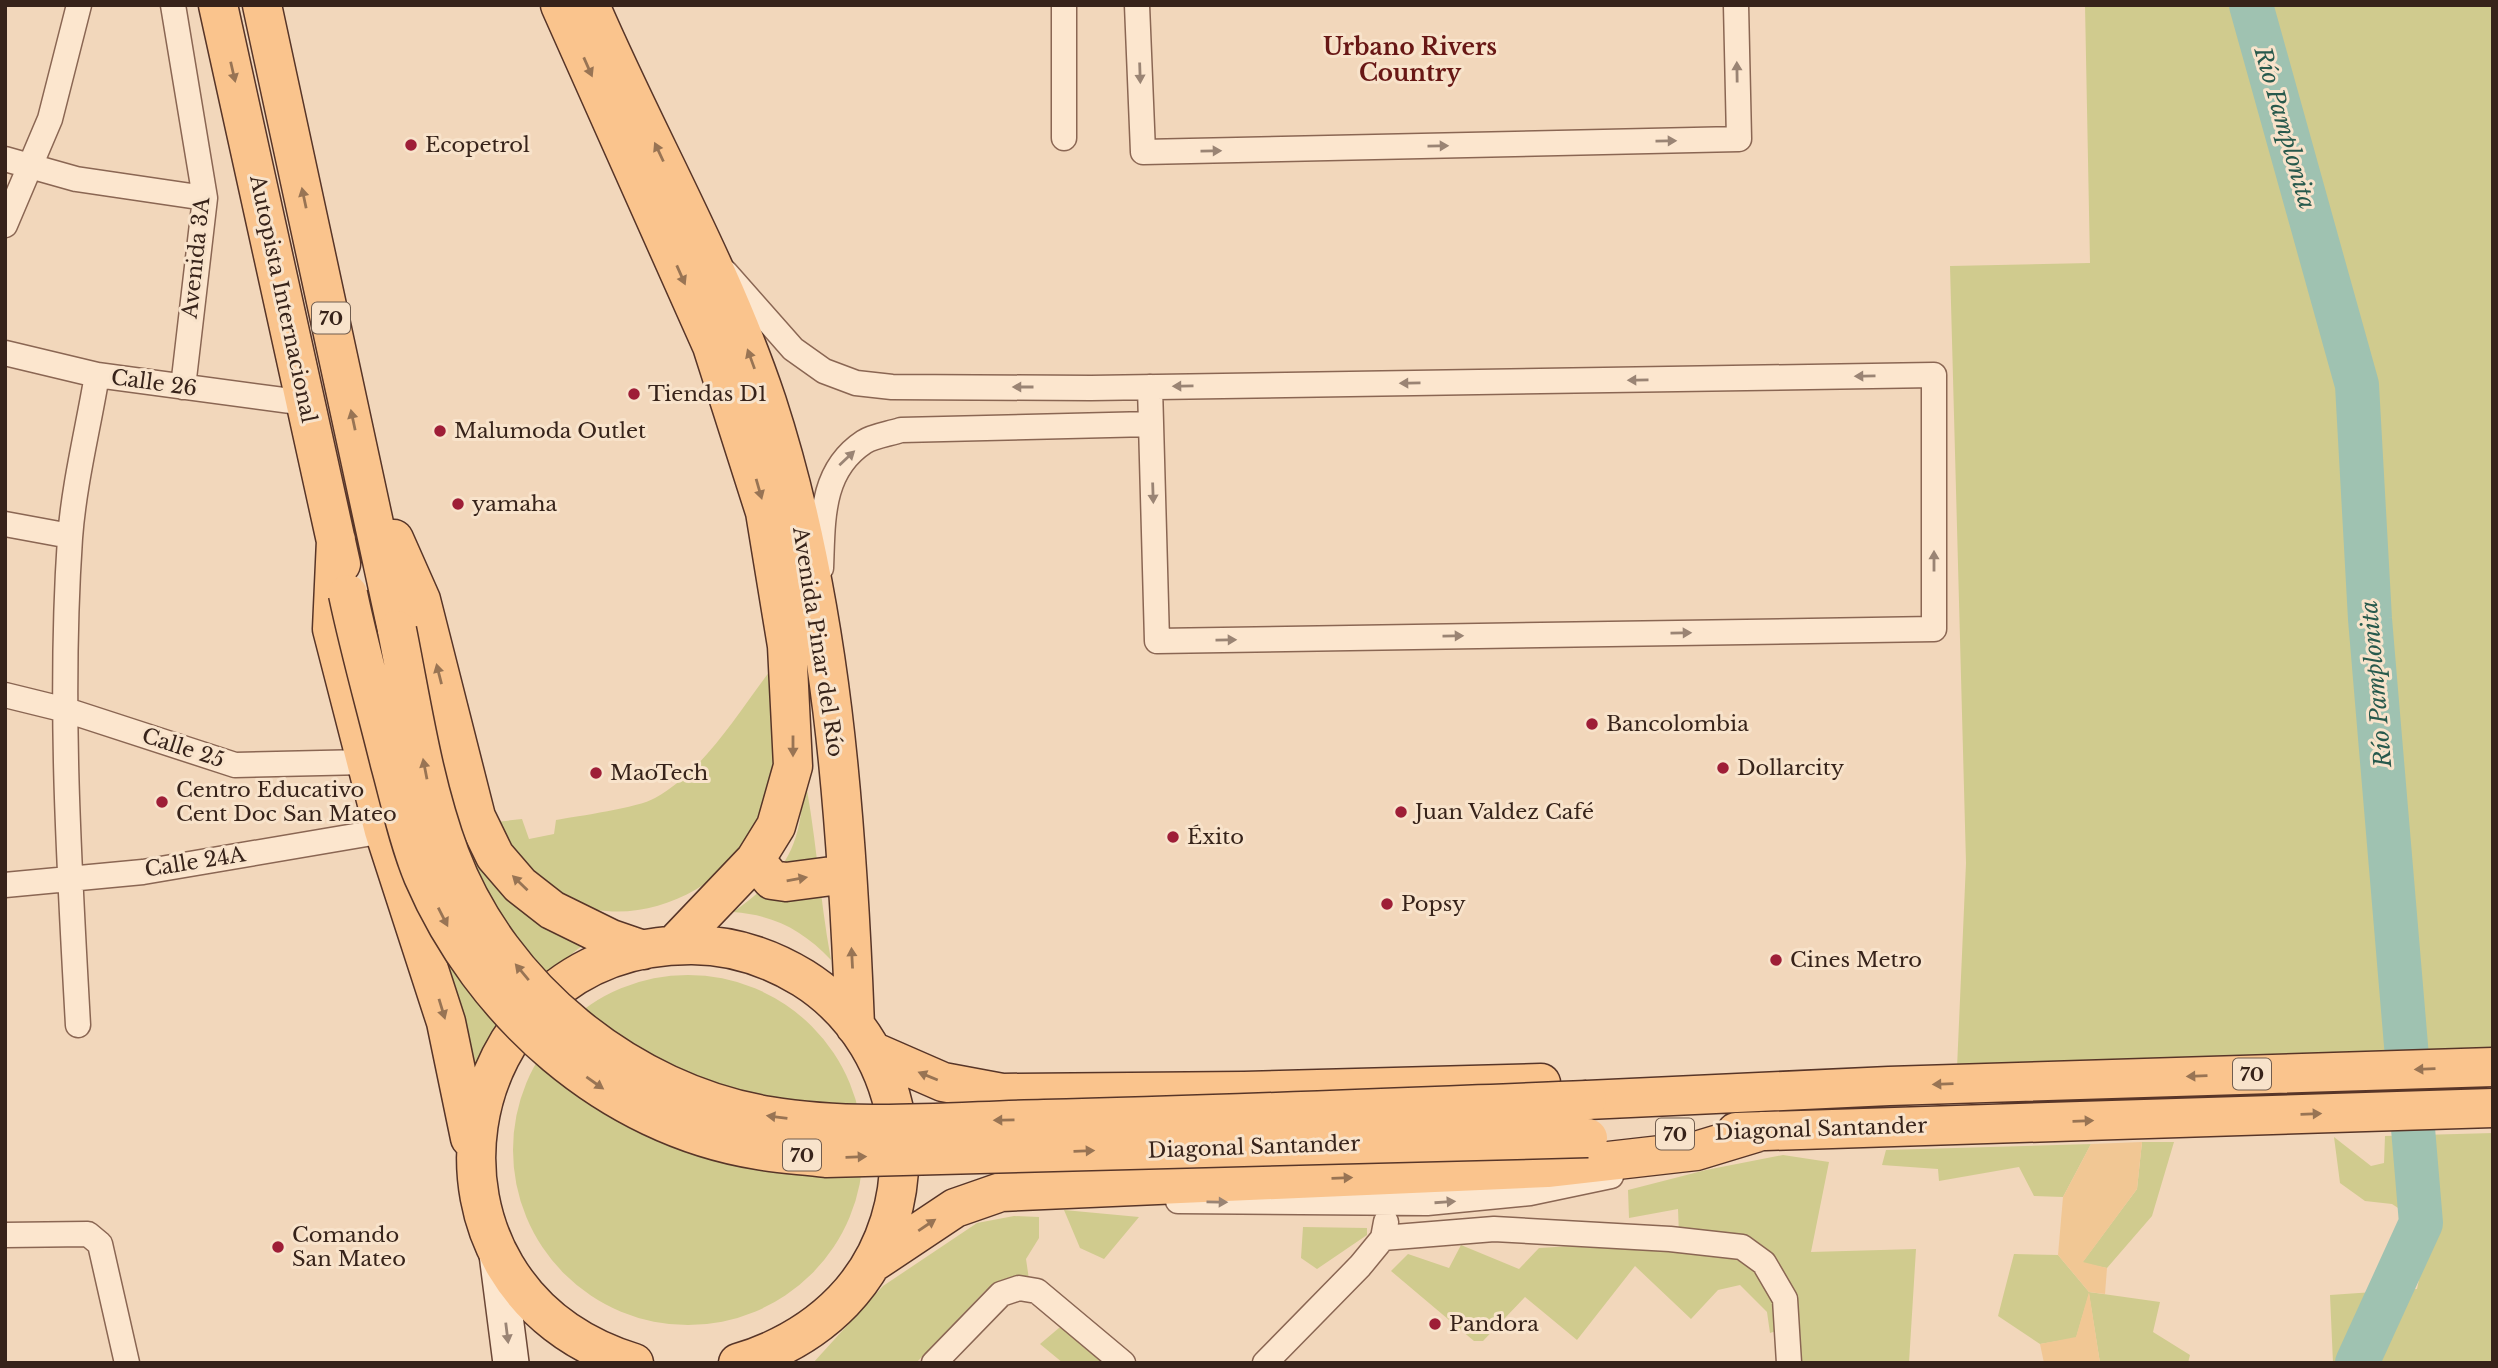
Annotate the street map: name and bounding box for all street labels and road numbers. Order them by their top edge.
street label: Autopista Internacional [244,172,322,425]
street label: Avenida 3A [177,195,215,321]
road number: 70 [312,302,350,334]
street label: Calle 26 [109,364,199,402]
street label: Avenida Pinar del Río [787,524,849,759]
street label: Calle 25 [139,722,227,774]
street label: Calle 24A [143,841,248,883]
road number: 70 [2233,1058,2271,1090]
street label: Diagonal Santander [1714,1112,1928,1146]
road number: 70 [1656,1118,1694,1150]
street label: Diagonal Santander [1147,1130,1361,1164]
road number: 70 [783,1140,821,1170]

